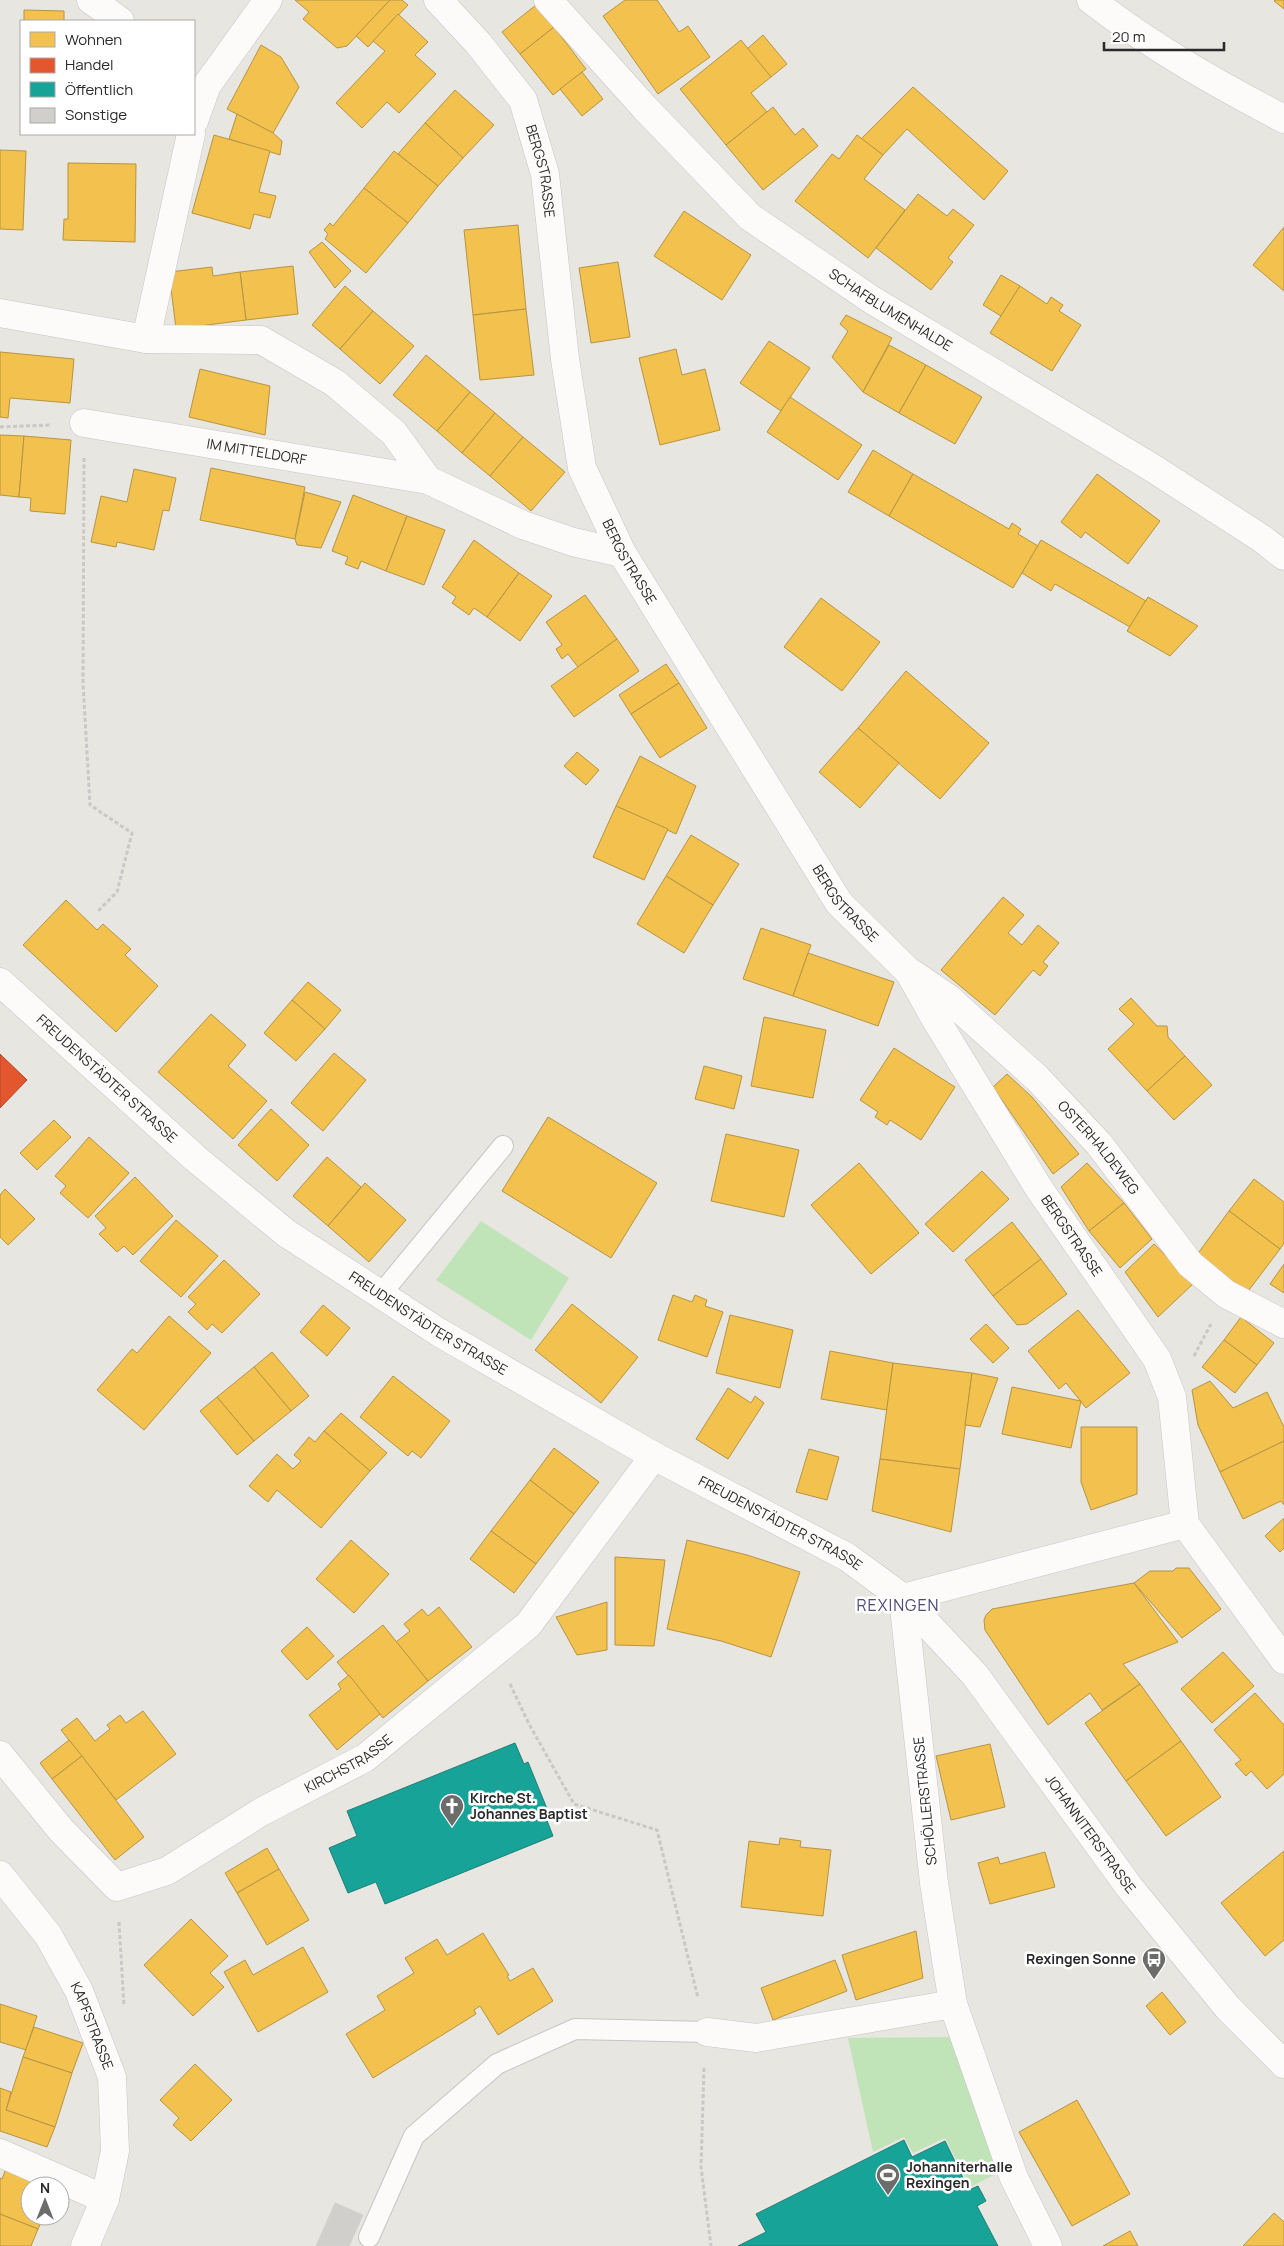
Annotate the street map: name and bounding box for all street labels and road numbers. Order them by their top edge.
street label: BERGSTRASSE [522,122,560,219]
street label: SCHAFBLUMENHALDE [825,264,956,355]
street label: IM MITTELDORF [205,433,308,469]
street label: BERGSTRASSE [598,516,661,608]
street label: BERGSTRASSE [809,861,883,946]
street label: FREUDENSTÄDTER STRASSE [33,1010,182,1147]
street label: OSTERHALDEWEG [1054,1096,1144,1198]
street label: BERGSTRASSE [1037,1191,1107,1280]
street label: FREUDENSTÄDTER STRASSE [345,1266,511,1379]
street label: FREUDENSTÄDTER STRASSE [695,1471,866,1574]
street label: KIRCHSTRASSE [301,1730,396,1797]
street label: SCHÖLLERSTRASSE [908,1736,941,1866]
street label: JOHANNITERSTRASSE [1041,1770,1140,1897]
street label: KAPFSTRASSE [67,1978,118,2072]

